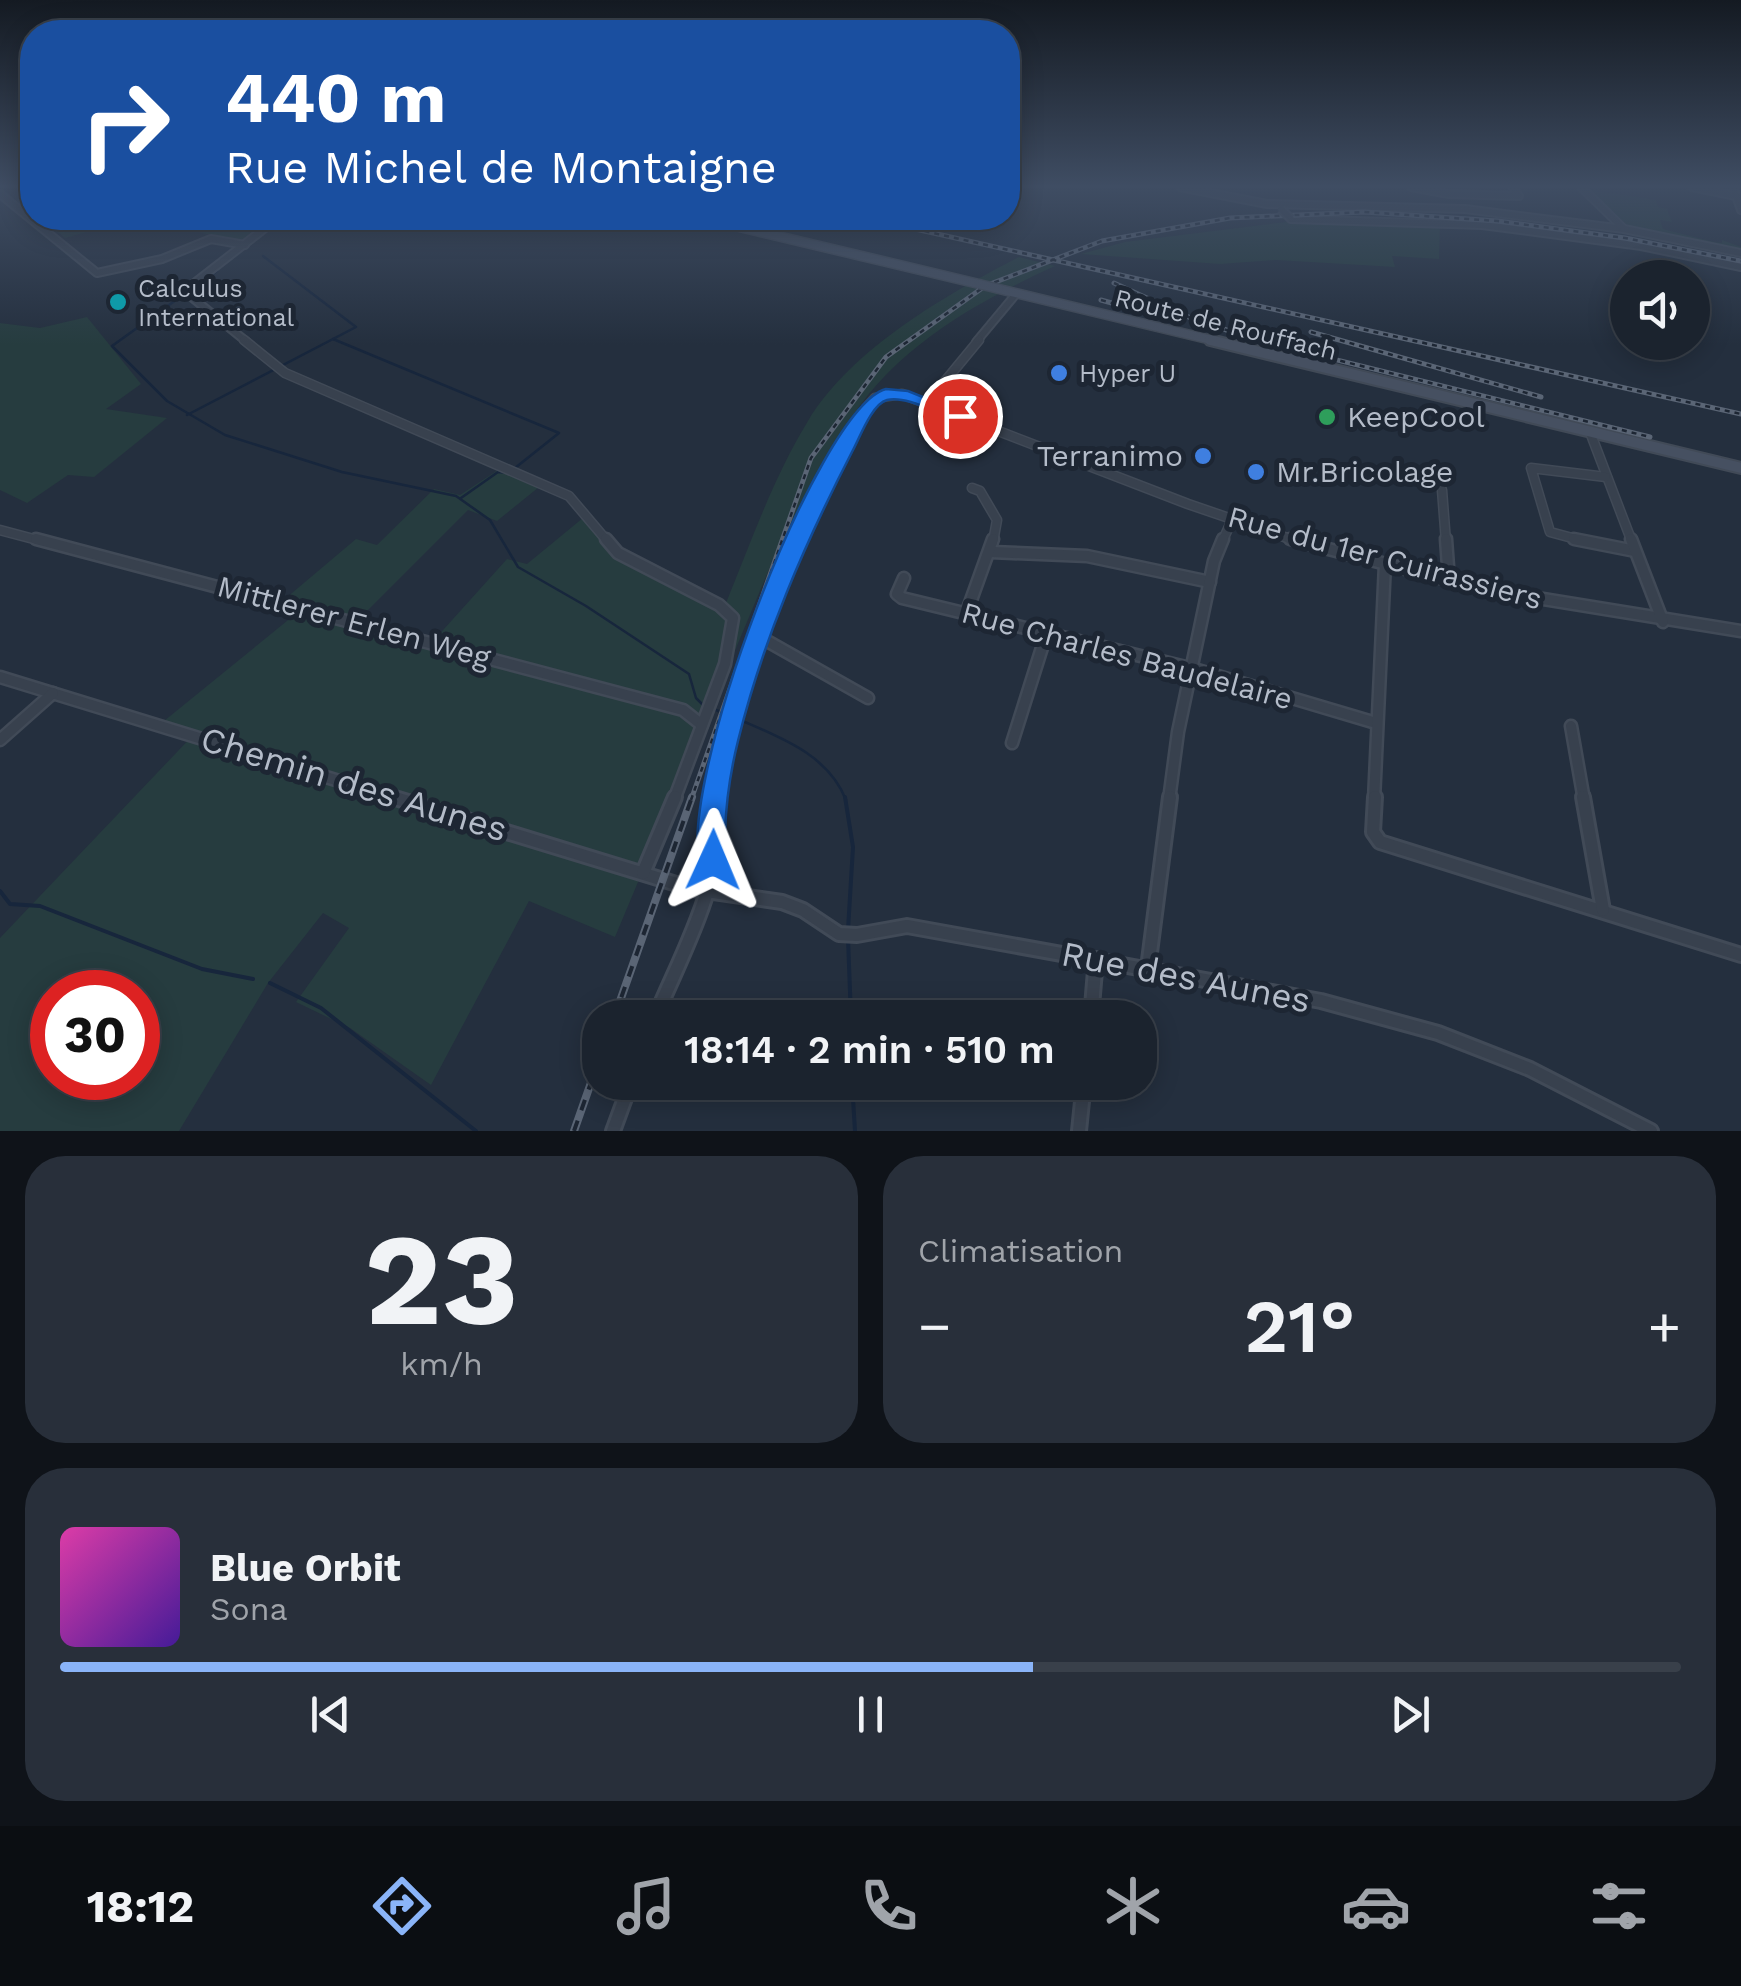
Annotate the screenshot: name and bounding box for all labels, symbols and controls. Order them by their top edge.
text: 440 m [225,57,446,139]
icon: right [60,60,190,190]
text: Rue Michel de Montaigne [225,141,777,194]
map controls [1610,260,1710,360]
button: sound [1610,260,1710,360]
place label: Calculus International [138,274,295,332]
street label: Route de Rouffach [1112,283,1340,366]
marker: Calculus International [107,291,129,313]
place label: Hyper U [1079,359,1176,388]
marker: Hyper U [1048,362,1070,384]
pin [918,374,1003,459]
icon: arrive [933,389,988,444]
place label: KeepCool [1347,399,1485,434]
marker: KeepCool [1316,406,1338,428]
place label: Terranimo [1037,438,1183,473]
marker: Terranimo [1192,445,1214,467]
place label: Mr.Bricolage [1276,454,1453,489]
marker: Mr.Bricolage [1245,461,1267,483]
street label: Rue du 1er Cuirassiers [1224,499,1546,616]
street label: Mittlerer Erlen Weg [214,568,494,675]
street label: Rue Charles Baudelaire [958,594,1296,717]
street label: Chemin des Aunes [196,717,512,851]
position arrow [661,808,765,912]
street label: Rue des Aunes [1058,932,1314,1022]
speed limit sign: 30 [30,970,160,1100]
text: 18:14 · 2 min · 510 m [684,1028,1055,1072]
text: 23 [364,1203,519,1356]
text: Climatisation [918,1232,1123,1270]
text: 21° [1244,1282,1355,1370]
text: − [918,1294,951,1358]
text: + [1648,1294,1681,1358]
text: km/h [400,1345,483,1383]
text: Blue Orbit [210,1546,401,1590]
text: Sona [210,1590,288,1628]
icon: previous [303,1687,358,1742]
icon: pause [843,1687,898,1742]
icon: next [1383,1687,1438,1742]
icon: directions [367,1871,437,1941]
icon: music [611,1871,681,1941]
icon: phone [854,1871,924,1941]
icon: climate [1098,1871,1168,1941]
icon: car [1341,1871,1411,1941]
icon: filters [1584,1871,1654,1941]
text: 18:12 [87,1880,194,1933]

